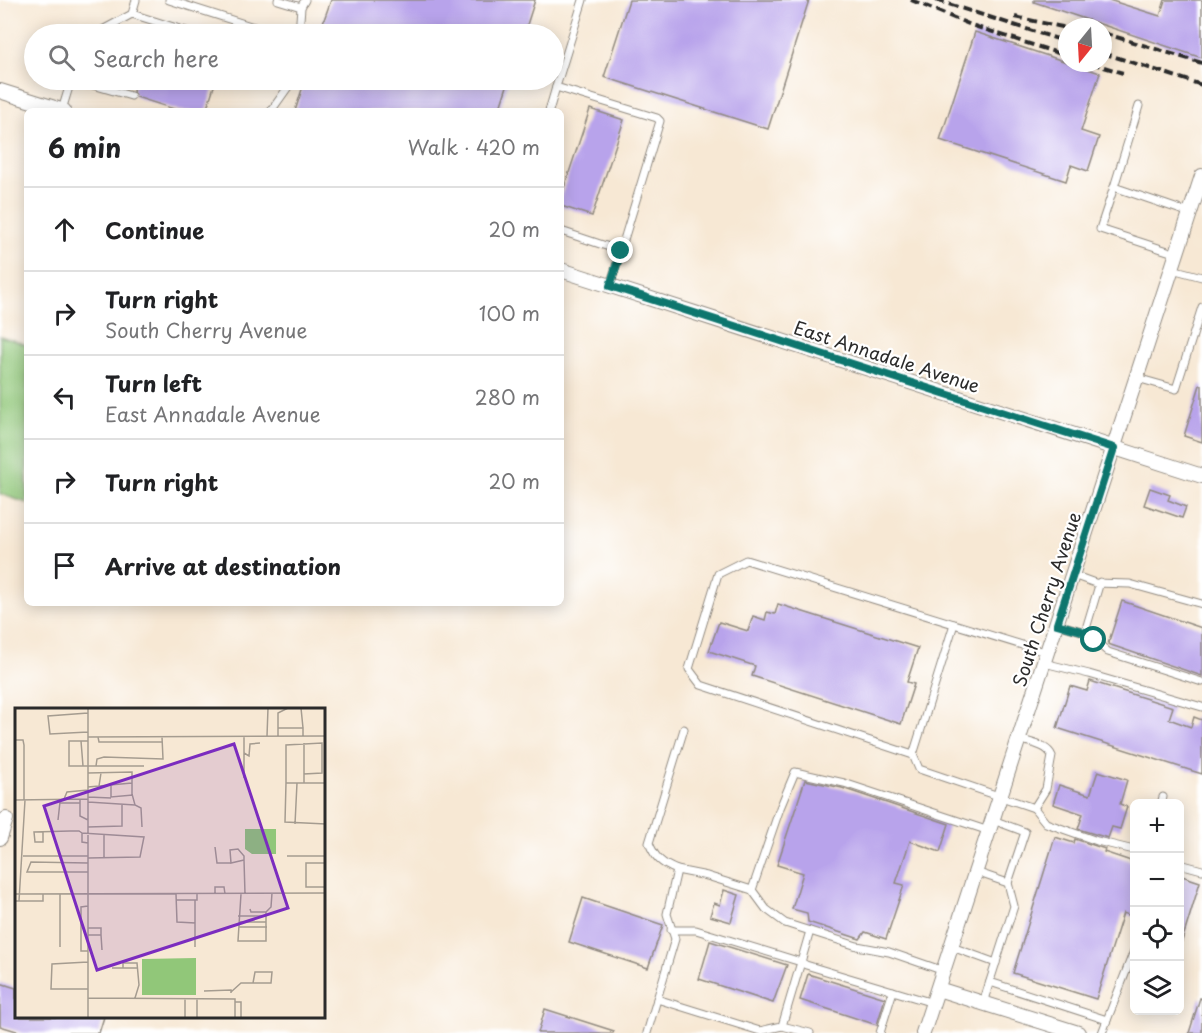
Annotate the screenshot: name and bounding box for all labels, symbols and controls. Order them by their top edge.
north arrow [1058,18,1112,72]
search box [24,24,564,90]
icon: search [45,41,78,74]
text: Search here [93,41,219,74]
text: 6 min [48,128,121,167]
text: Walk · 420 m [408,132,540,162]
icon: ahead [48,213,81,246]
text: Continue [105,213,204,246]
text: 20 m [488,214,540,244]
route end [607,237,633,263]
text: Turn right [105,282,218,315]
icon: right [48,297,81,330]
text: 100 m [479,298,540,328]
street label: East Annadale Avenue [791,313,984,399]
text: South Cherry Avenue [105,315,307,345]
text: Turn left [105,366,202,399]
icon: left [48,381,81,414]
text: 280 m [475,382,540,412]
text: East Annadale Avenue [105,399,321,429]
icon: right [48,465,81,498]
text: Turn right [105,465,218,498]
text: 20 m [488,466,540,496]
street label: South Cherry Avenue [1005,508,1087,690]
icon: arrive [48,549,81,582]
text: Arrive at destination [105,549,341,582]
route start [1080,626,1106,652]
inset map [15,708,326,1018]
map controls [1130,799,1184,1015]
button: + [1130,799,1184,853]
button: − [1130,853,1184,907]
button: locate [1130,907,1184,961]
button: layers [1130,961,1184,1015]

